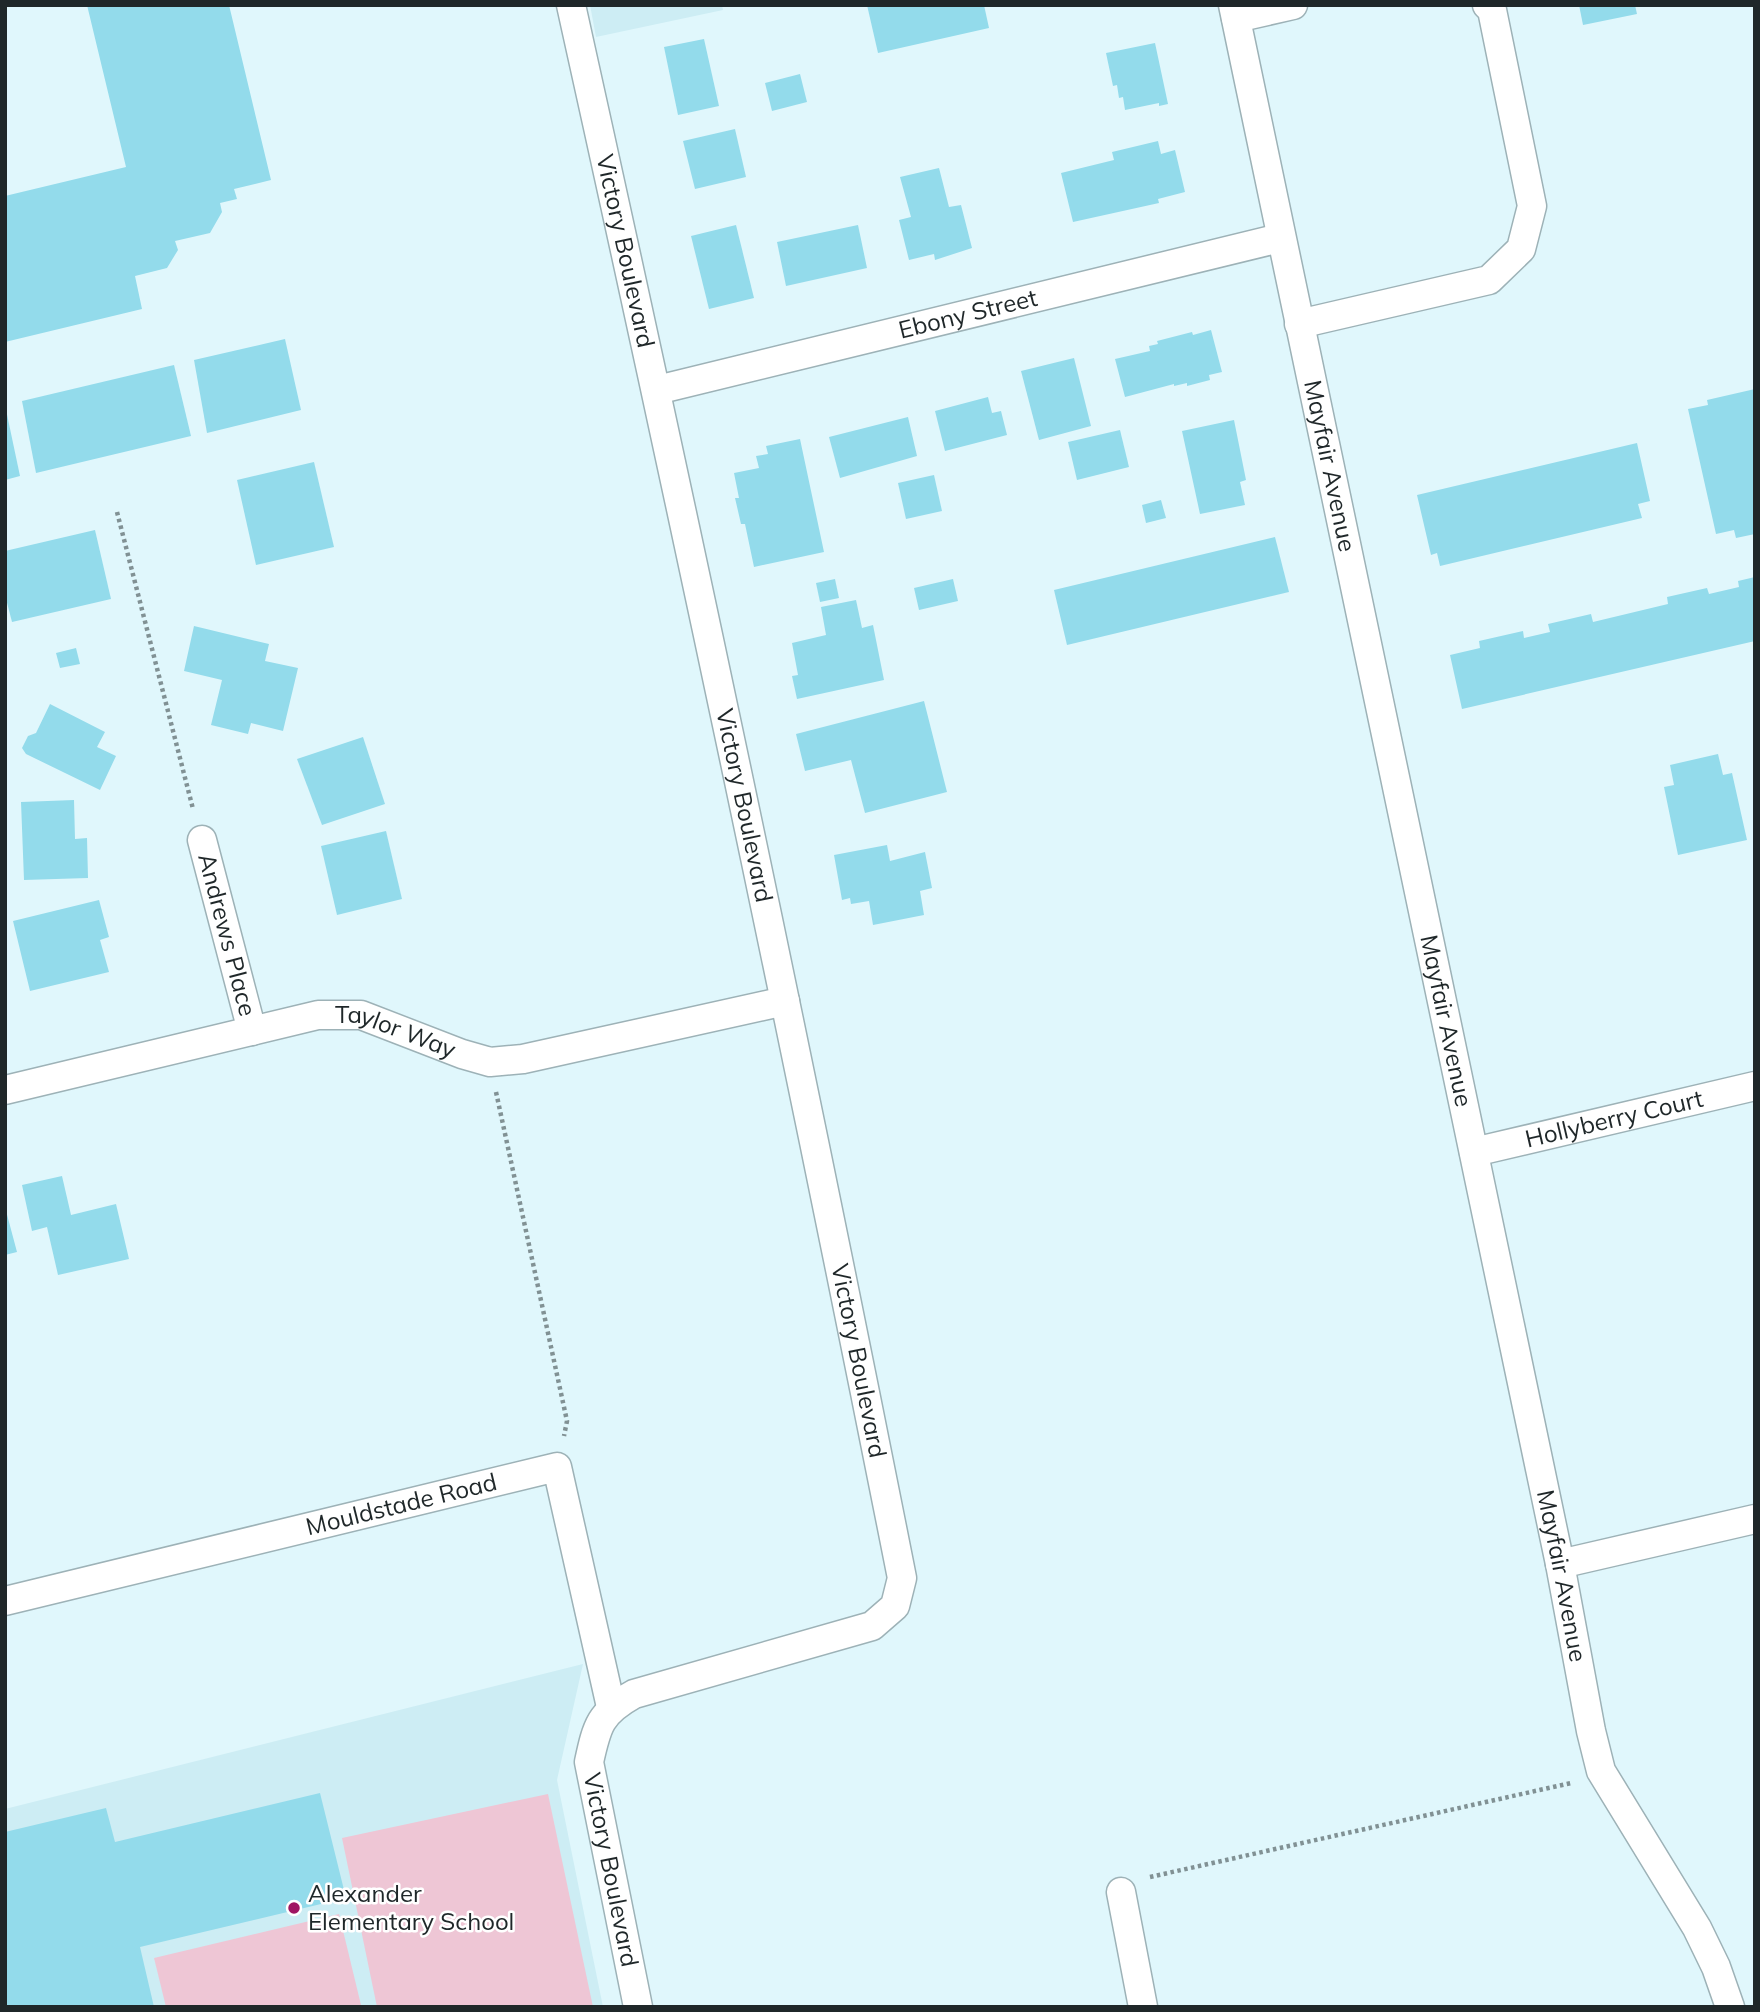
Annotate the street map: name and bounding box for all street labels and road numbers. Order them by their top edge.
street label: Victory Boulevard [590,151,662,350]
street label: Ebony Street [895,282,1040,345]
street label: Mayfair Avenue [1298,377,1363,554]
street label: Victory Boulevard [710,706,780,905]
street label: Andrews Place [192,850,263,1019]
street label: Mayfair Avenue [1414,932,1480,1109]
street label: Taylor Way [335,999,461,1064]
street label: Hollyberry Court [1522,1083,1706,1153]
street label: Victory Boulevard [825,1261,894,1460]
street label: Mouldstade Road [303,1466,500,1541]
street label: Mayfair Avenue [1531,1487,1594,1664]
street label: Victory Boulevard [578,1770,646,1969]

